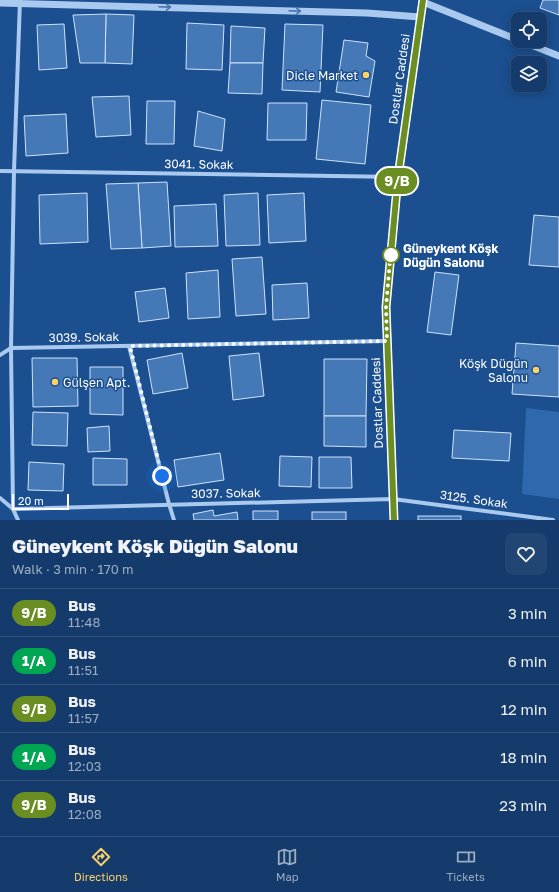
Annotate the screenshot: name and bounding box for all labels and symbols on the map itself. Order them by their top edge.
one-way arrow [158,3,171,11]
one-way arrow [288,7,301,15]
street label: Dostlar Caddesi [385,33,413,125]
place label: Dicle Market [286,68,358,83]
marker: Dicle Market [361,70,371,80]
street label: 3041. Sokak [164,156,234,172]
line badge: 9/B [374,168,420,194]
place label: Güneykent Köşk Düğün Salonu [403,241,499,270]
marker: Güneykent Köşk Düğün Salonu [382,246,400,264]
street label: 3039. Sokak [49,329,120,345]
place label: Köşk Düğün Salonu [459,356,528,385]
street label: Dostlar Caddesi [368,357,386,449]
marker: Köşk Düğün Salonu [531,365,541,375]
place label: Gülşen Apt. [63,375,130,390]
marker: Gülşen Apt. [50,377,60,387]
your location [152,466,172,486]
street label: 3037. Sokak [191,485,261,501]
street label: 3125. Sokak [439,487,509,511]
scale bar [12,492,69,511]

